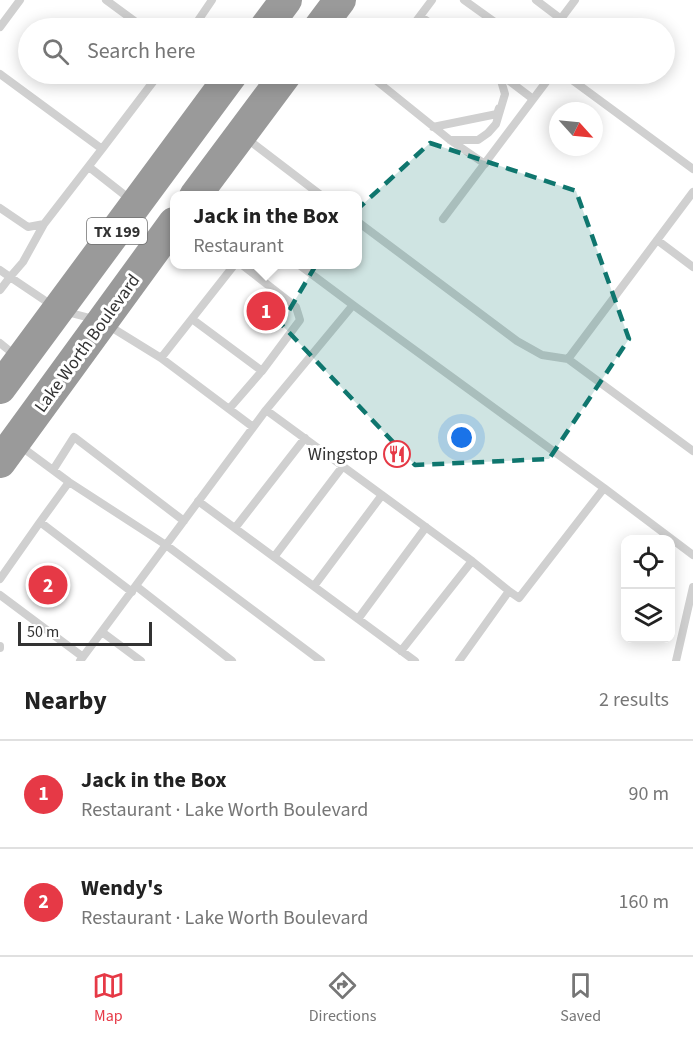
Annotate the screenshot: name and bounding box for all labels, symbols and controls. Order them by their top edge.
search box [18,18,675,84]
icon: search [39,35,72,68]
text: Search here [87,35,195,67]
north arrow [549,102,603,156]
popup [170,191,362,269]
text: Jack in the Box [193,200,339,232]
road number: TX 199 [87,218,147,244]
text: Restaurant [193,232,284,260]
street label: Lake Worth Boulevard [29,269,146,418]
pin: 1 [246,288,286,334]
your location [447,423,476,452]
restaurant icon: Wingstop [382,439,412,469]
place label: Wingstop [308,442,378,467]
map controls [621,535,675,643]
button: locate [621,535,675,589]
pin: 2 [28,562,68,608]
button: layers [621,589,675,643]
scale bar [18,619,152,646]
text: 50 m [27,621,59,643]
text: Nearby [24,682,107,719]
text: 2 results [599,686,669,714]
text: Jack in the Box [81,764,227,796]
text: 1 [38,780,49,808]
text: 90 m [629,780,669,808]
text: Restaurant · Lake Worth Boulevard [81,796,368,824]
text: Wendy's [81,872,163,904]
text: 2 [38,888,49,916]
text: 160 m [619,888,669,916]
text: Restaurant · Lake Worth Boulevard [81,904,368,932]
tab: Map [92,969,125,1027]
tab: Directions [309,969,376,1027]
tab: Saved [560,969,601,1027]

